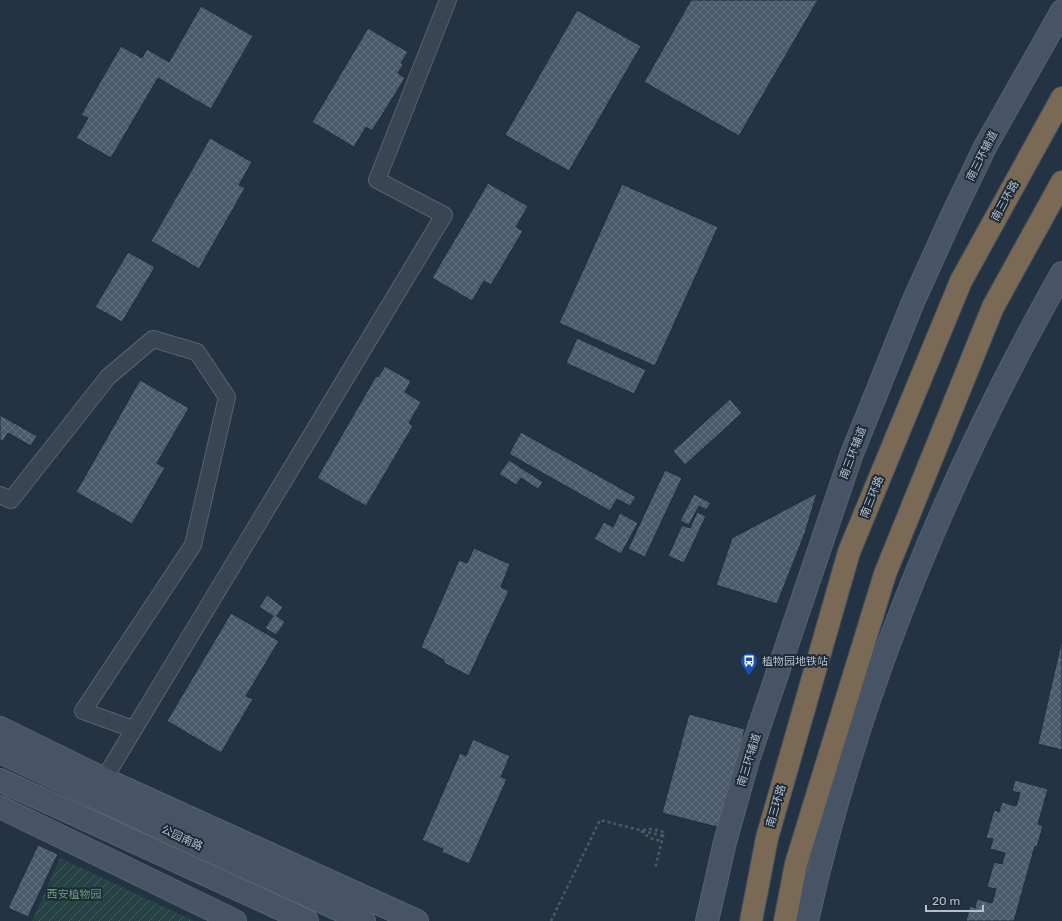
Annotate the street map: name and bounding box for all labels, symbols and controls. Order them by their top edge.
street label: 南三环辅道 [964,129,1000,183]
street label: 南三环路 [989,179,1021,223]
street label: 南三环辅道 [837,425,869,481]
street label: 南三环路 [858,474,886,520]
bus stop icon: 植物园地铁站 [739,651,759,676]
place label: 植物园地铁站 [762,655,828,668]
street label: 南三环辅道 [735,732,763,788]
street label: 南三环路 [764,783,788,829]
street label: 公园南路 [159,823,205,853]
scale bar [926,887,983,913]
park label: 西安植物园 [47,888,102,901]
text: 20 m [932,894,960,908]

